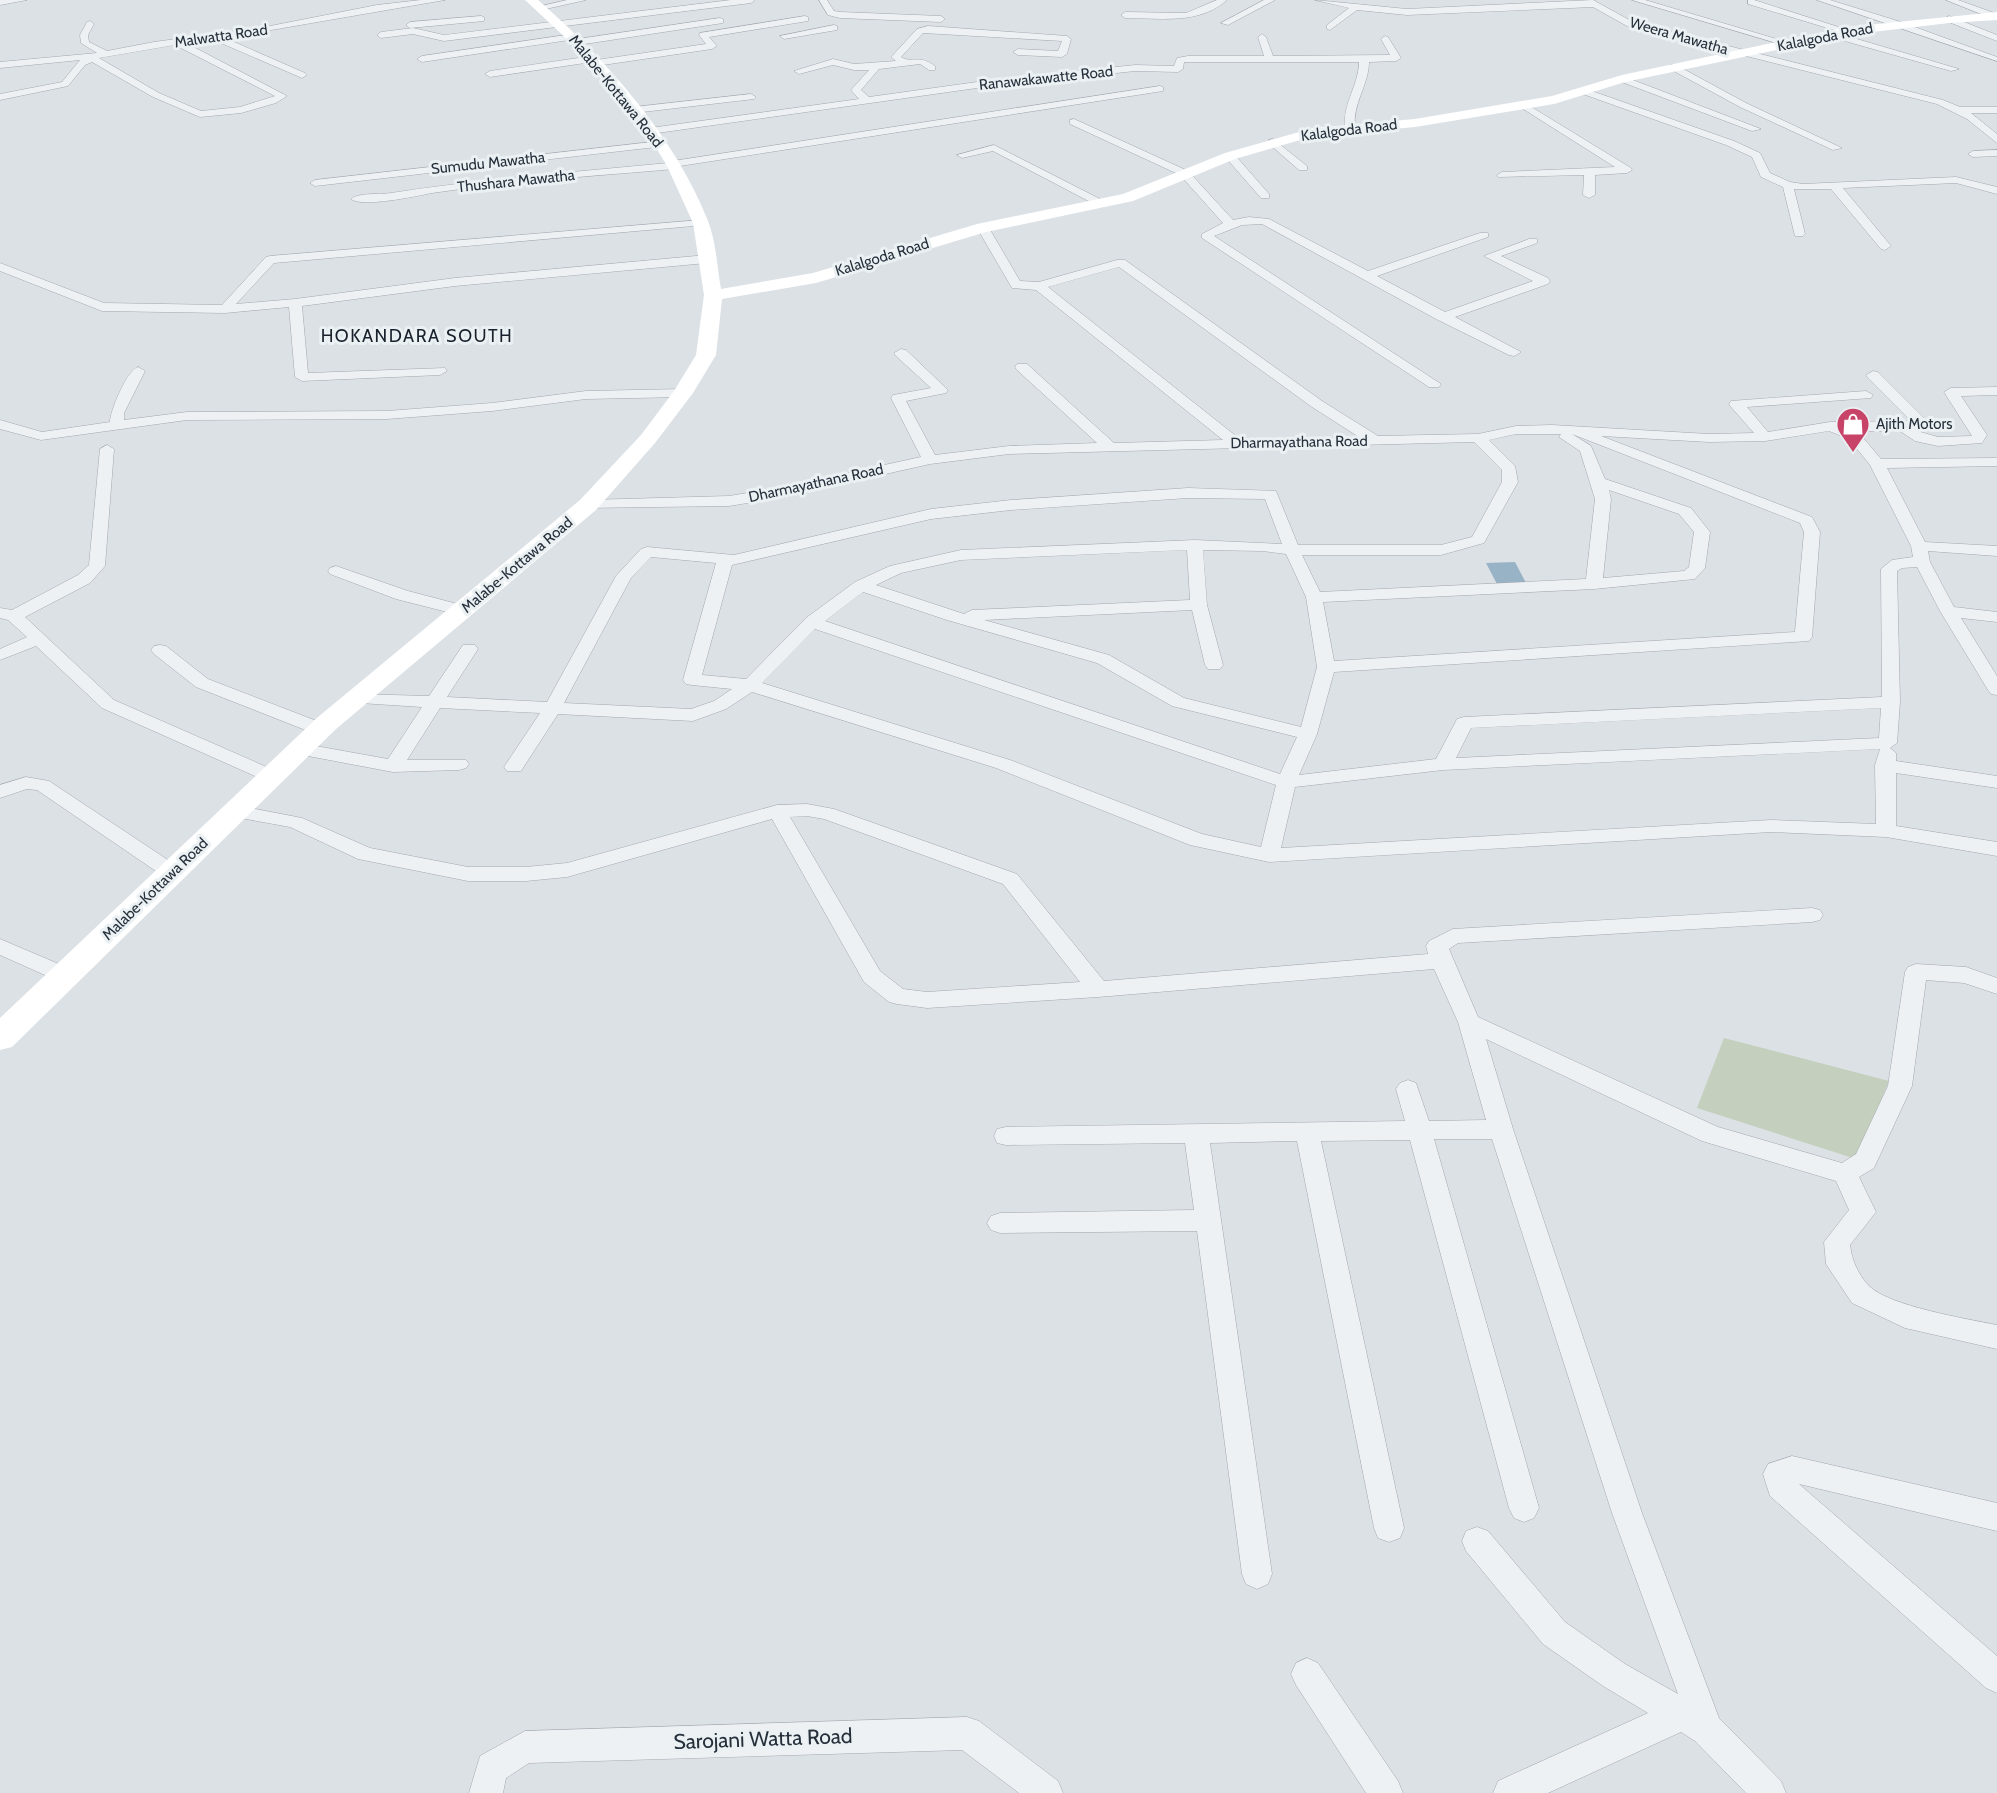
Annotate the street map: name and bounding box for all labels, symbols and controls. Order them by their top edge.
street label: Weera Mawatha [1628,13,1731,59]
street label: Kalalgoda Road [1776,19,1874,55]
street label: Malwatta Road [173,21,269,51]
street label: Malabe-Kottawa Road [565,31,667,151]
street label: Ranawakawatte Road [978,62,1114,94]
street label: Kalalgoda Road [1300,115,1398,145]
street label: Sumudu Mawatha [430,148,547,178]
street label: Thushara Mawatha [456,166,576,196]
street label: Kalalgoda Road [833,234,931,280]
district label: HOKANDARA SOUTH [321,325,513,347]
shop icon: Ajith Motors [1835,406,1871,453]
place label: Ajith Motors [1876,415,1953,433]
street label: Dharmayathana Road [1230,432,1368,452]
street label: Dharmayathana Road [747,460,885,506]
street label: Malabe-Kottawa Road [458,513,576,617]
street label: Malabe-Kottawa Road [99,834,211,944]
street label: Sarojani Watta Road [673,1723,853,1755]

